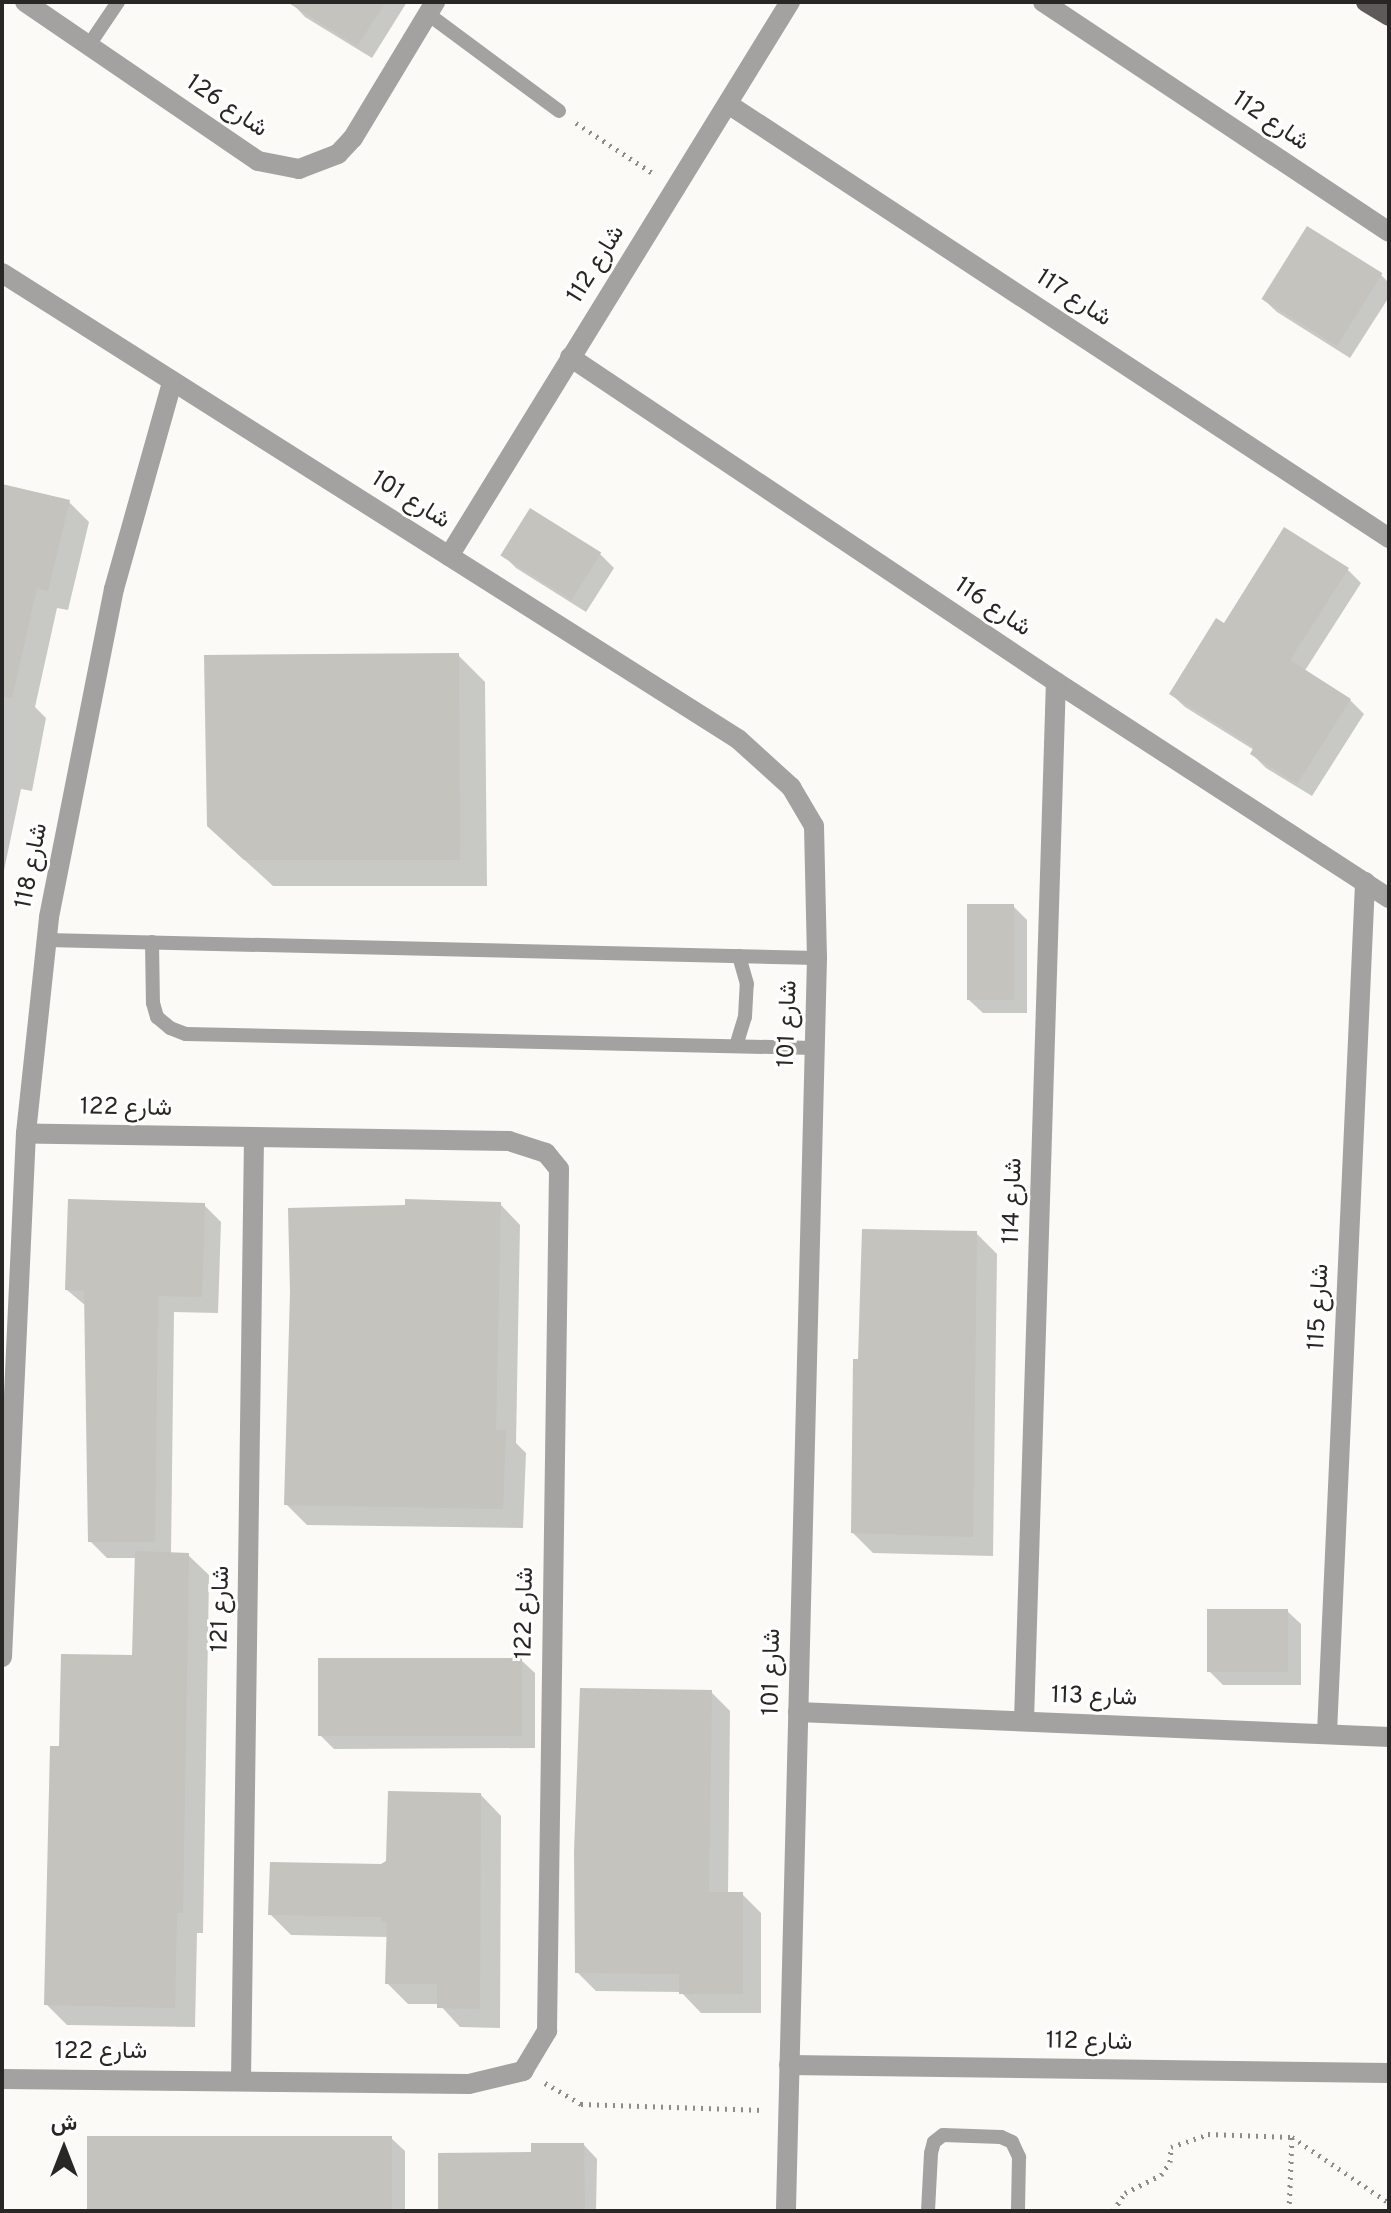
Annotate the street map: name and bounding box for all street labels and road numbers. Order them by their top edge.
street label: شارع 126 [180,69,272,145]
street label: شارع 112 [1226,86,1314,158]
street label: شارع 112 [562,221,632,309]
street label: شارع 117 [1030,264,1116,334]
street label: شارع 101 [365,466,455,536]
street label: شارع 116 [948,572,1036,644]
street label: شارع 118 [11,821,55,911]
street label: شارع 101 [773,980,805,1068]
street label: شارع 122 [80,1094,172,1124]
street label: شارع 114 [998,1157,1030,1245]
street label: شارع 115 [1303,1263,1337,1351]
street label: شارع 121 [207,1566,237,1652]
street label: شارع 122 [511,1567,541,1659]
street label: شارع 101 [758,1628,788,1716]
street label: شارع 113 [1050,1682,1138,1714]
street label: شارع 112 [1046,2028,1132,2058]
street label: شارع 122 [55,2039,147,2067]

